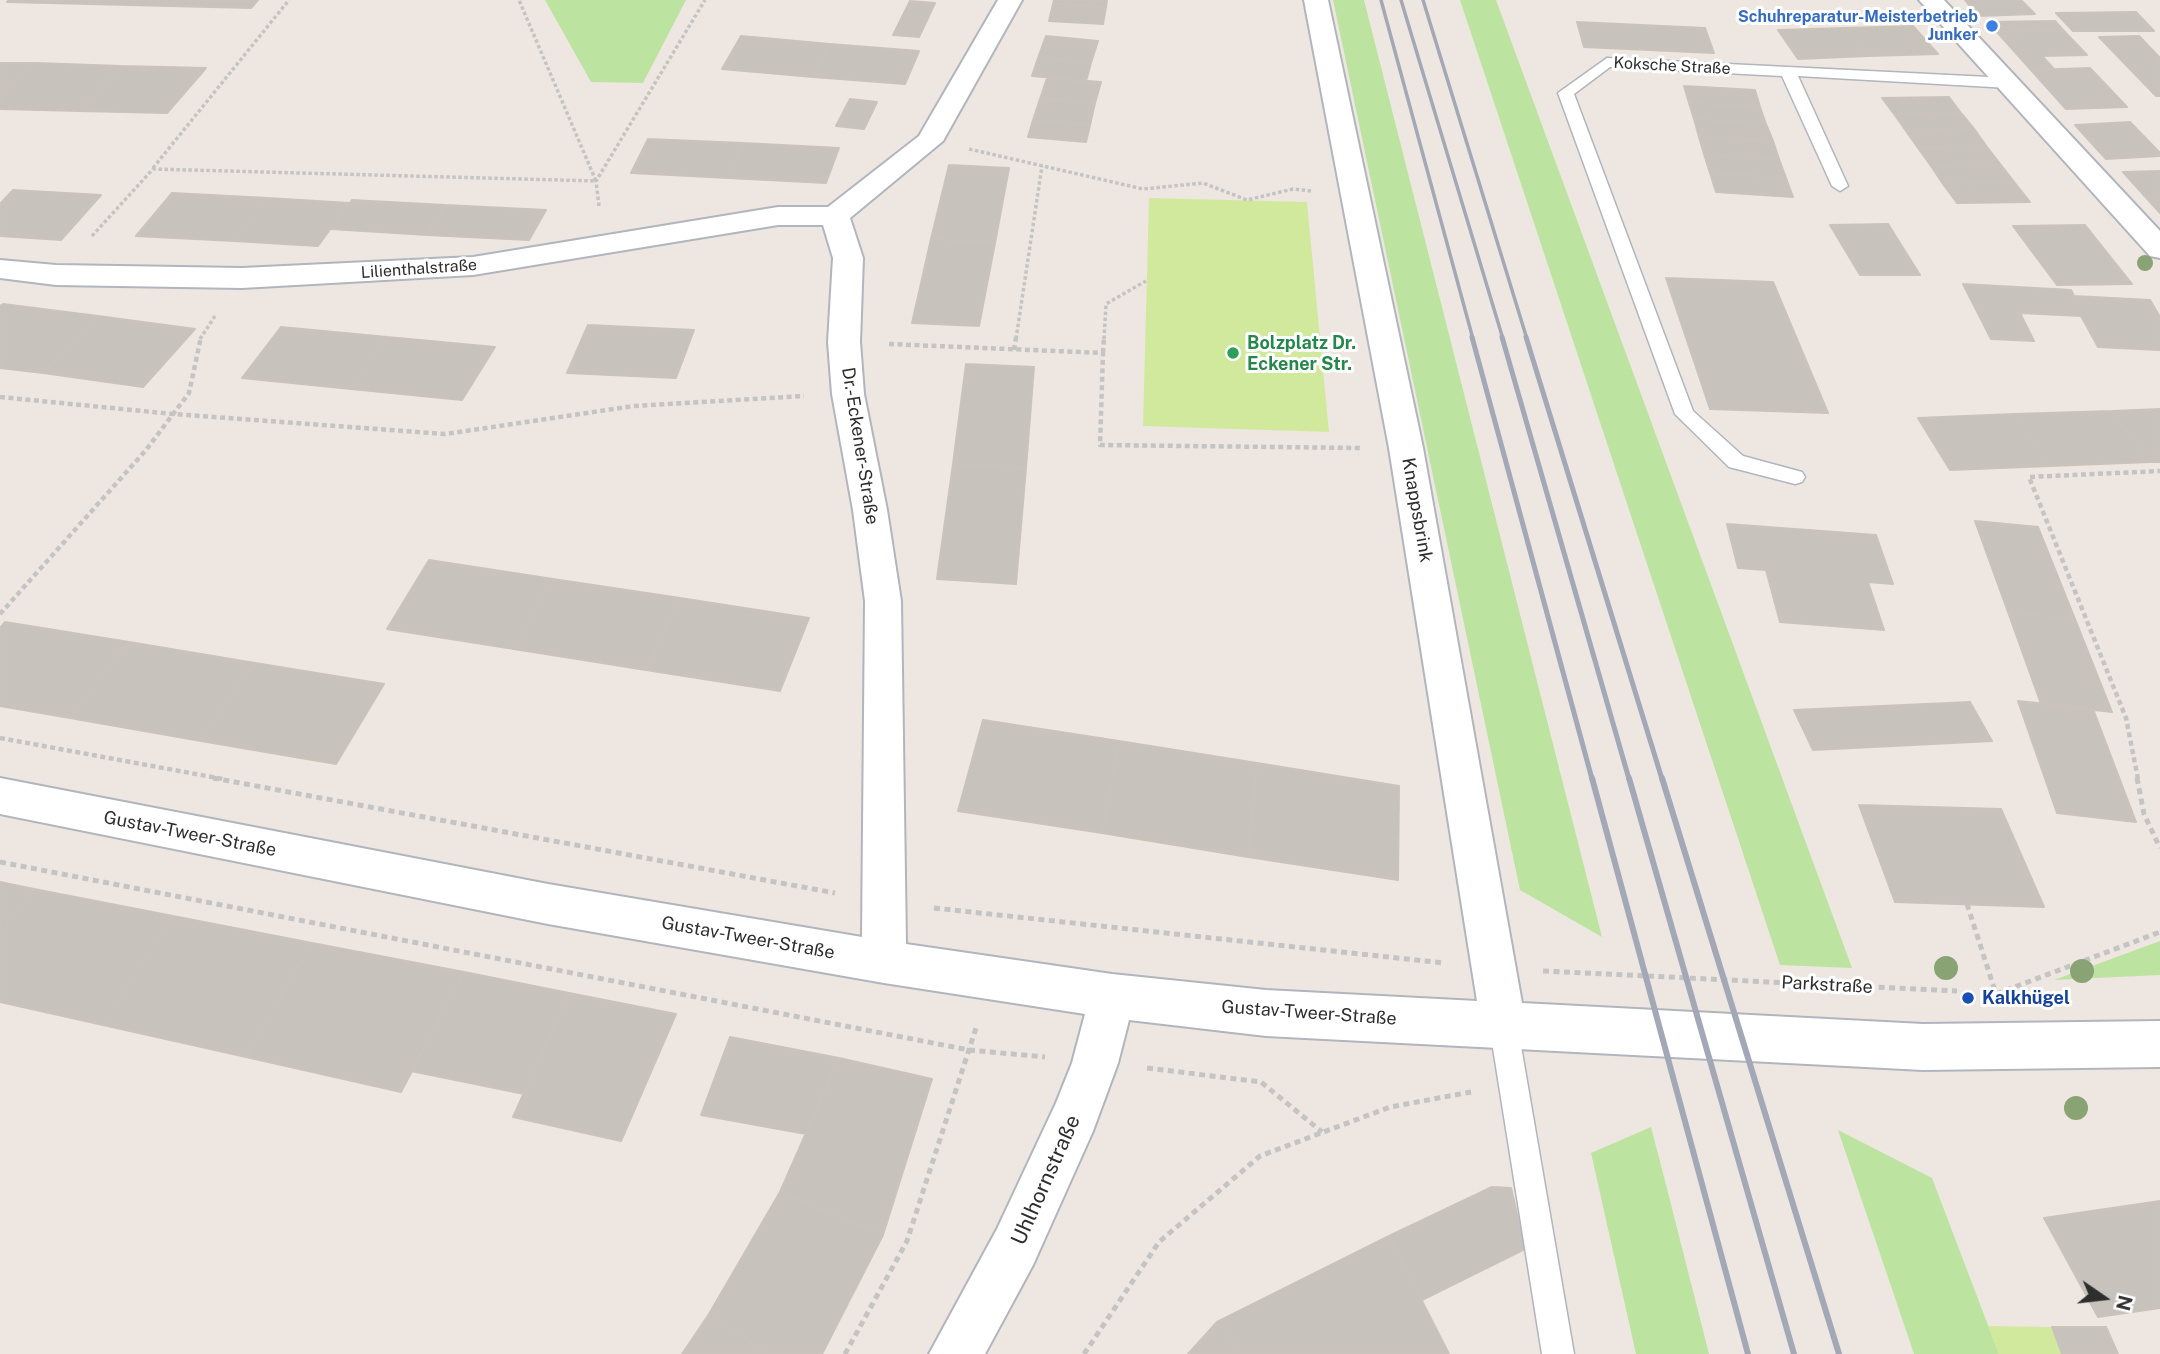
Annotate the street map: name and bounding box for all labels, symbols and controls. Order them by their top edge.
place label: Schuhreparatur-Meisterbetrieb Junker [1738,7,1978,45]
marker: Schuhreparatur-Meisterbetrieb Junker [1984,18,2000,34]
street label: Koksche Straße [1613,53,1731,79]
street label: Lilienthalstraße [360,255,478,283]
place label: Bolzplatz Dr. Eckener Str. [1247,332,1356,374]
marker: Bolzplatz Dr. Eckener Str. [1225,345,1241,361]
street label: Dr.-Eckener-Straße [837,366,883,526]
street label: Knappsbrink [1397,456,1437,564]
street label: Gustav-Tweer-Straße [102,807,278,861]
street label: Gustav-Tweer-Straße [660,912,836,964]
street label: Parkstraße [1781,972,1873,998]
place label: Kalkhügel [1982,987,2070,1009]
marker: Kalkhügel [1960,990,1976,1006]
street label: Gustav-Tweer-Straße [1221,996,1397,1030]
street label: Uhlhornstraße [1006,1111,1086,1249]
north arrow [2069,1263,2139,1333]
text: N [2112,1293,2137,1313]

